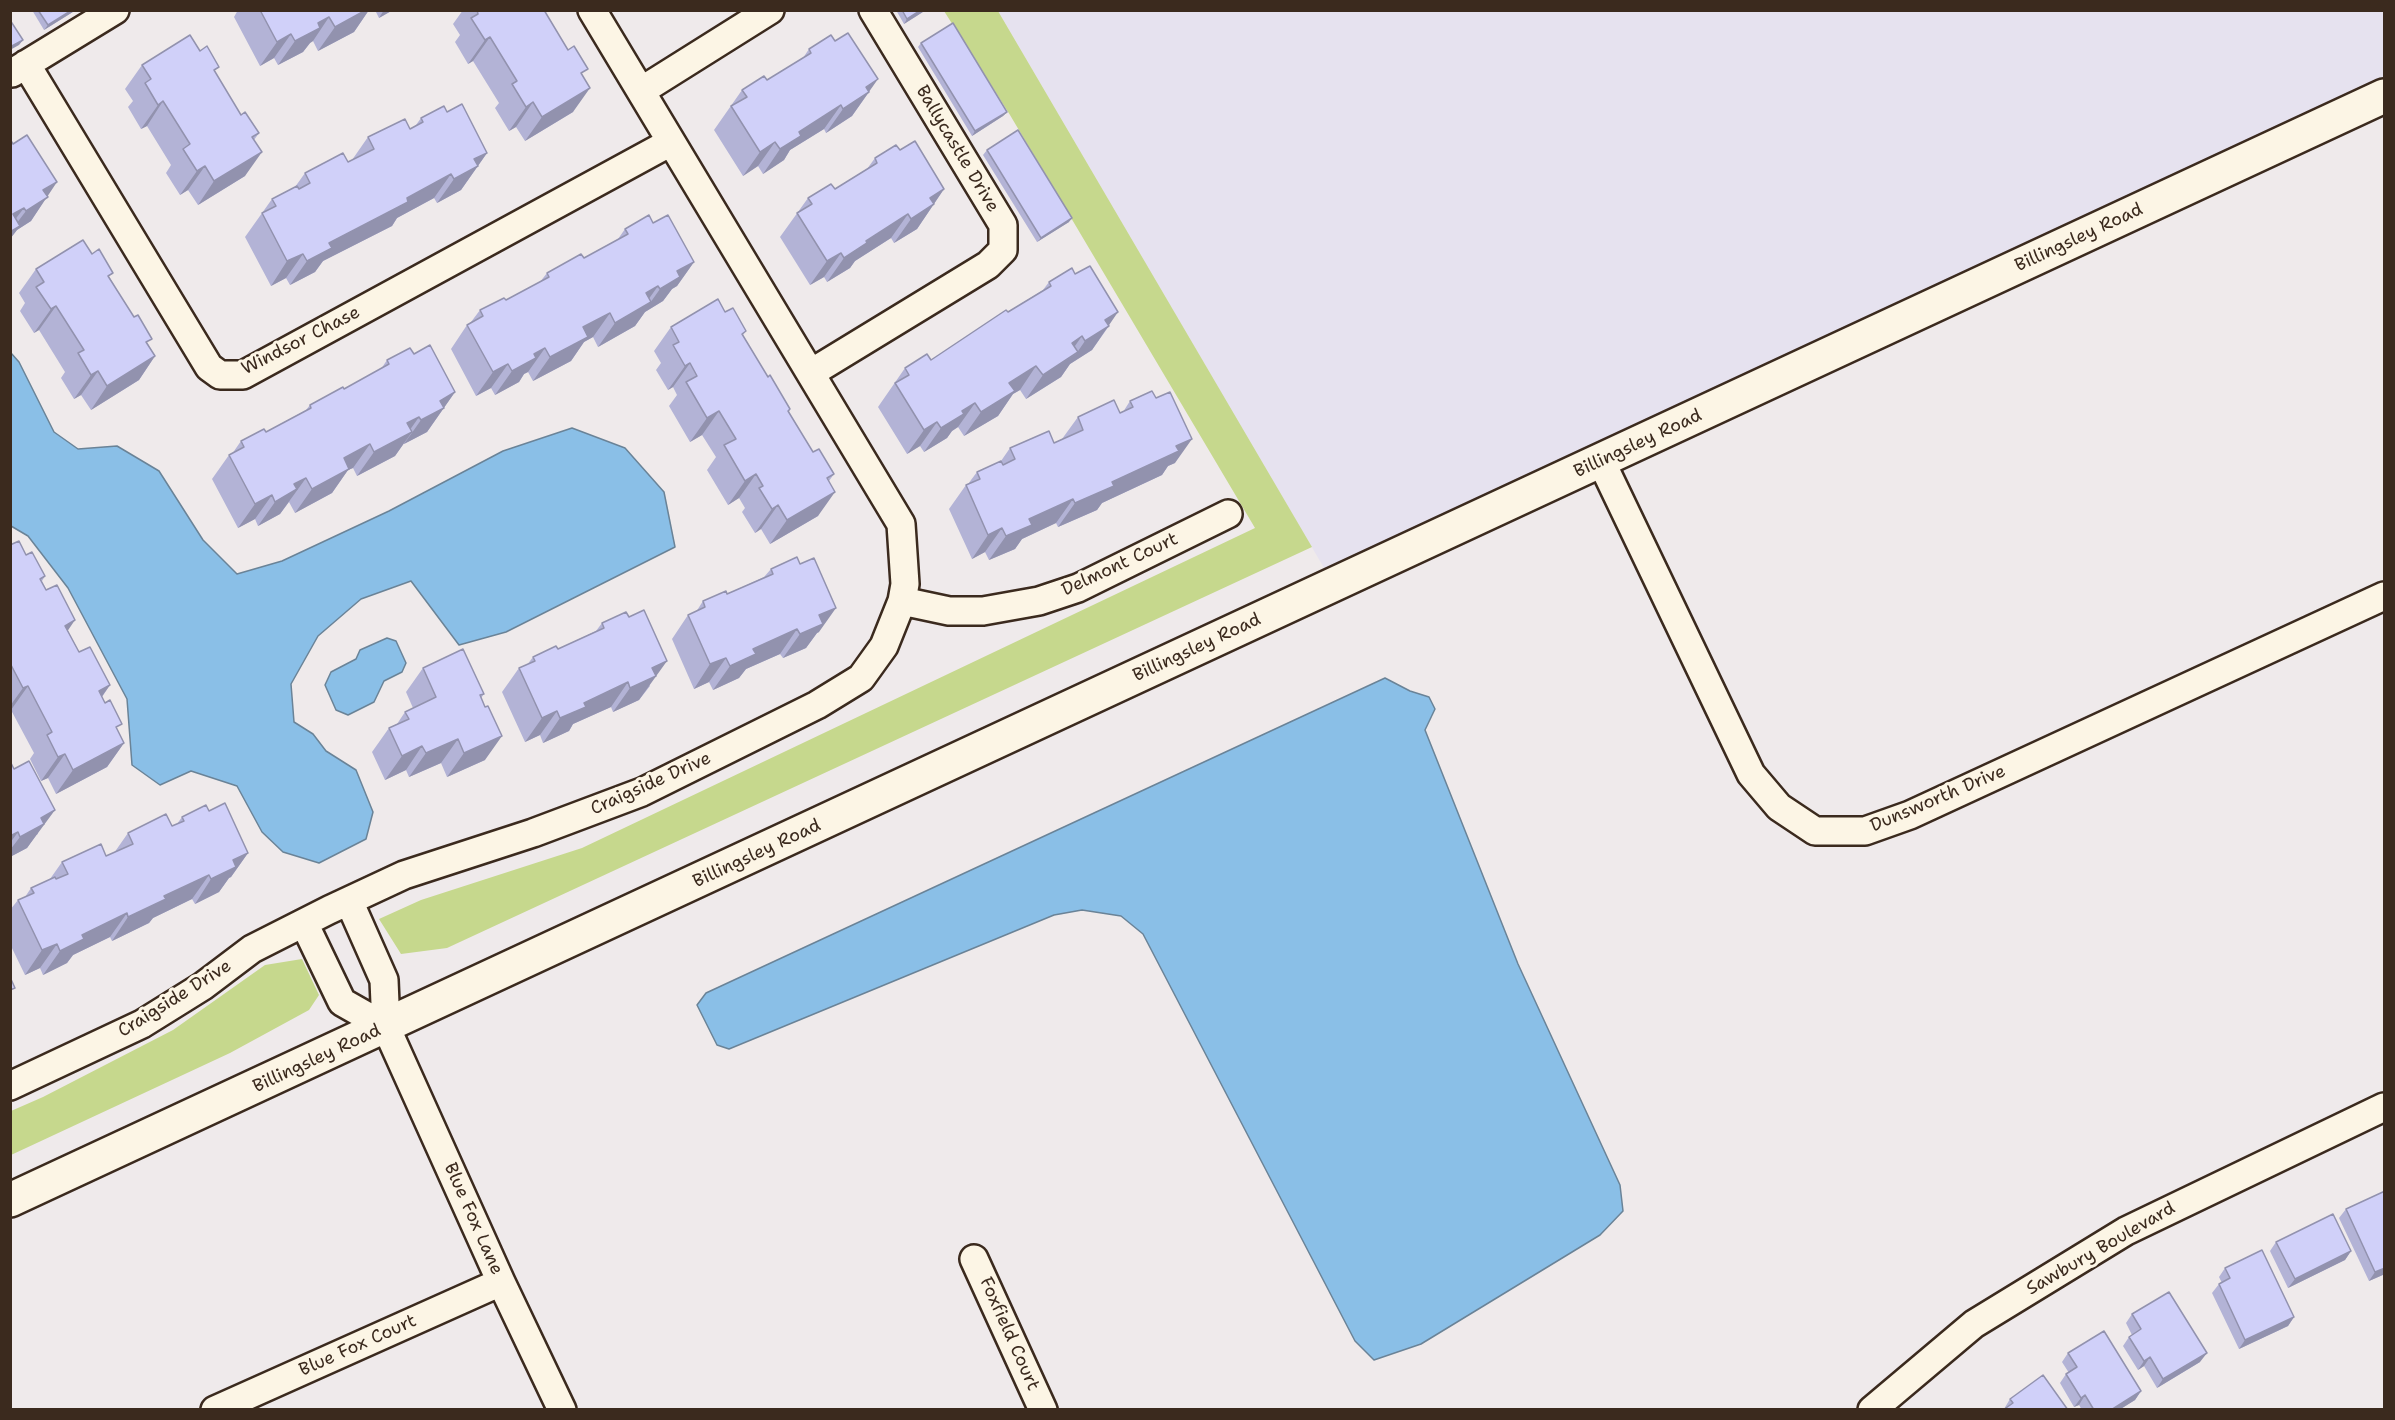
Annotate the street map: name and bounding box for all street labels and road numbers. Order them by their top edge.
street label: Ballycastle Drive [911,82,1003,216]
street label: Billingsley Road [2012,199,2146,277]
street label: Windsor Chase [238,302,364,380]
street label: Billingsley Road [1571,405,1705,483]
street label: Delmont Court [1058,529,1182,601]
street label: Billingsley Road [1130,609,1264,687]
street label: Craigside Drive [587,748,715,820]
street label: Dunsworth Drive [1867,761,2009,837]
street label: Billingsley Road [690,815,824,893]
street label: Craigside Drive [114,955,236,1043]
street label: Billingsley Road [250,1020,384,1098]
street label: Blue Fox Lane [439,1160,507,1278]
street label: Sawbury Boulevard [2023,1198,2179,1300]
street label: Foxfield Court [974,1274,1044,1394]
street label: Blue Fox Court [296,1311,420,1381]

